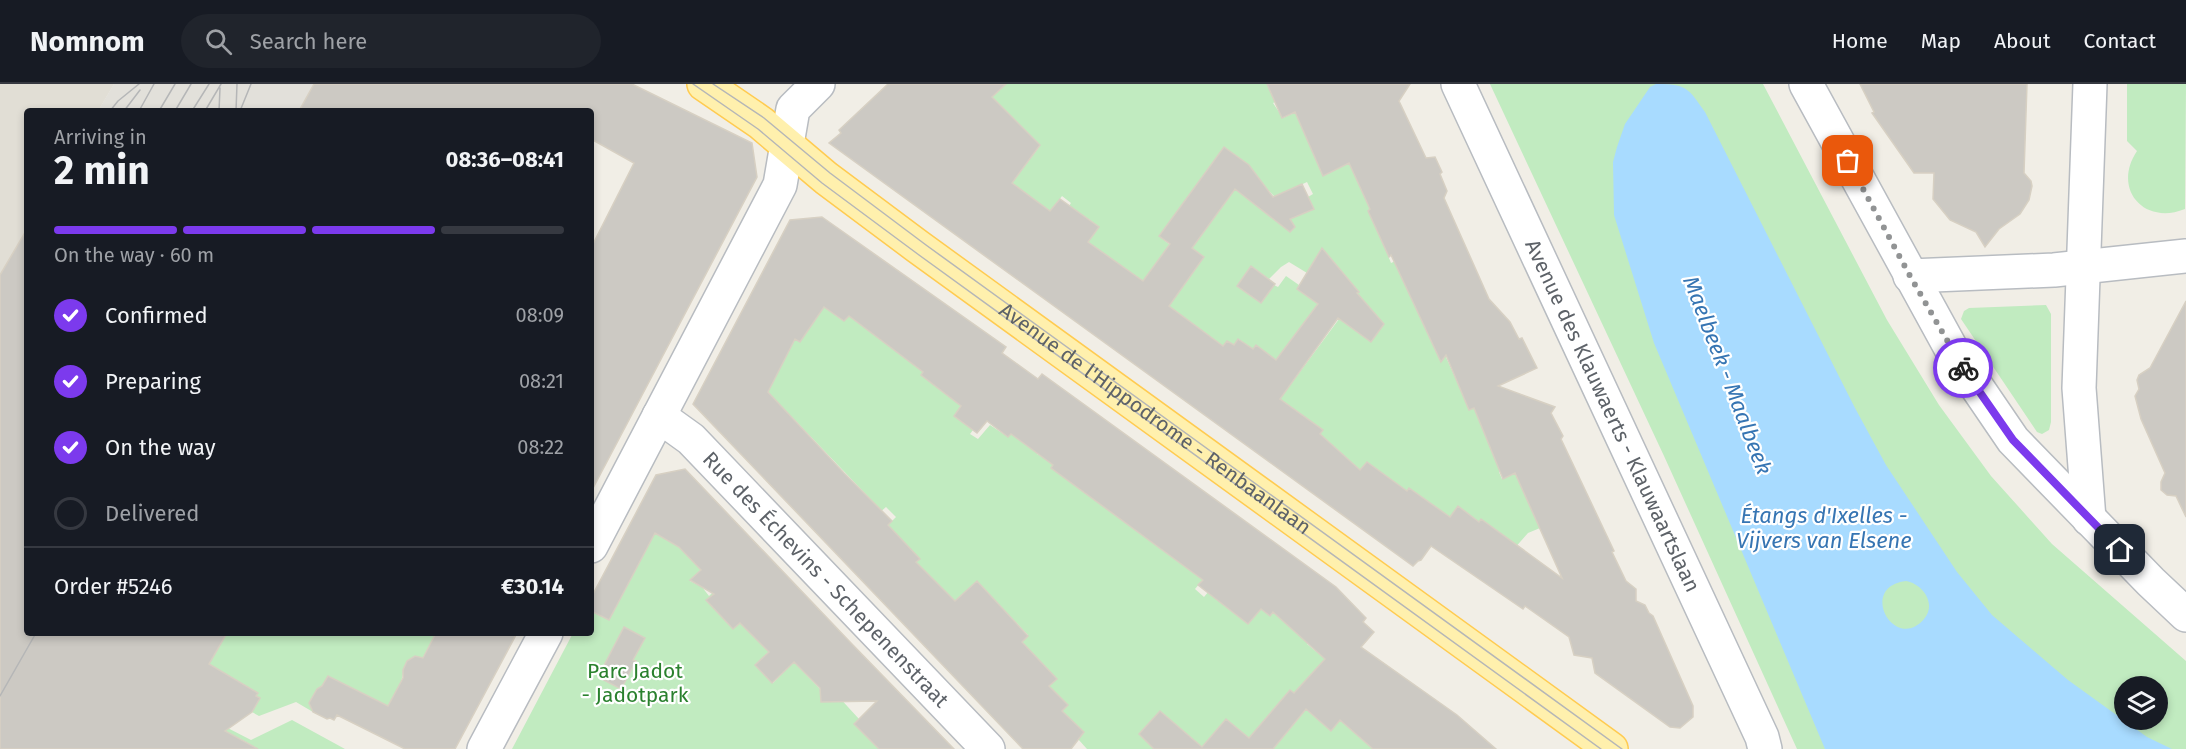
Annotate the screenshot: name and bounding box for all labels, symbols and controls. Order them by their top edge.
search box [181,14,601,68]
text: Nomnom [30,25,145,58]
icon: search [202,25,235,58]
text: Search here [250,28,367,55]
text: Home [1832,28,1888,54]
text: Map [1921,28,1961,54]
text: About [1994,28,2051,54]
text: Contact [2084,28,2156,54]
text: Arriving in [54,125,147,149]
pin [1822,135,1873,186]
icon: bag [1831,144,1864,177]
text: 08:36–08:41 [446,146,564,173]
text: 2 min [54,148,150,194]
street label: Avenue des Klauwaerts - Klauwaartslaan [1519,235,1706,596]
text: On the way · 60 m [54,243,214,267]
water label: Maelbeek - Maalbeek [1677,272,1778,478]
street label: Avenue de l'Hippodrome - Renbaanlaan [994,297,1316,540]
icon: check [54,299,87,332]
text: Confirmed [105,302,208,329]
text: 08:09 [516,303,564,327]
courier [1933,338,1993,398]
icon: bike [1947,352,1980,385]
icon: check [54,365,87,398]
text: Preparing [105,368,201,395]
text: 08:21 [519,369,564,393]
icon: check [54,431,87,464]
text: On the way [105,434,216,461]
text: 08:22 [517,435,564,459]
street label: Rue des Échevins - Schepenenstraat [697,446,954,713]
text: Delivered [105,500,200,527]
water label: Étangs d'Ixelles - Vijvers van Elsene [1736,502,1912,554]
pin [2094,524,2145,575]
icon: home [2103,533,2136,566]
text: Order #5246 [54,573,172,600]
text: €30.14 [501,573,564,600]
park label: Parc Jadot - Jadotpark [582,658,689,708]
map controls [2114,676,2168,730]
button: layers [2114,676,2168,730]

